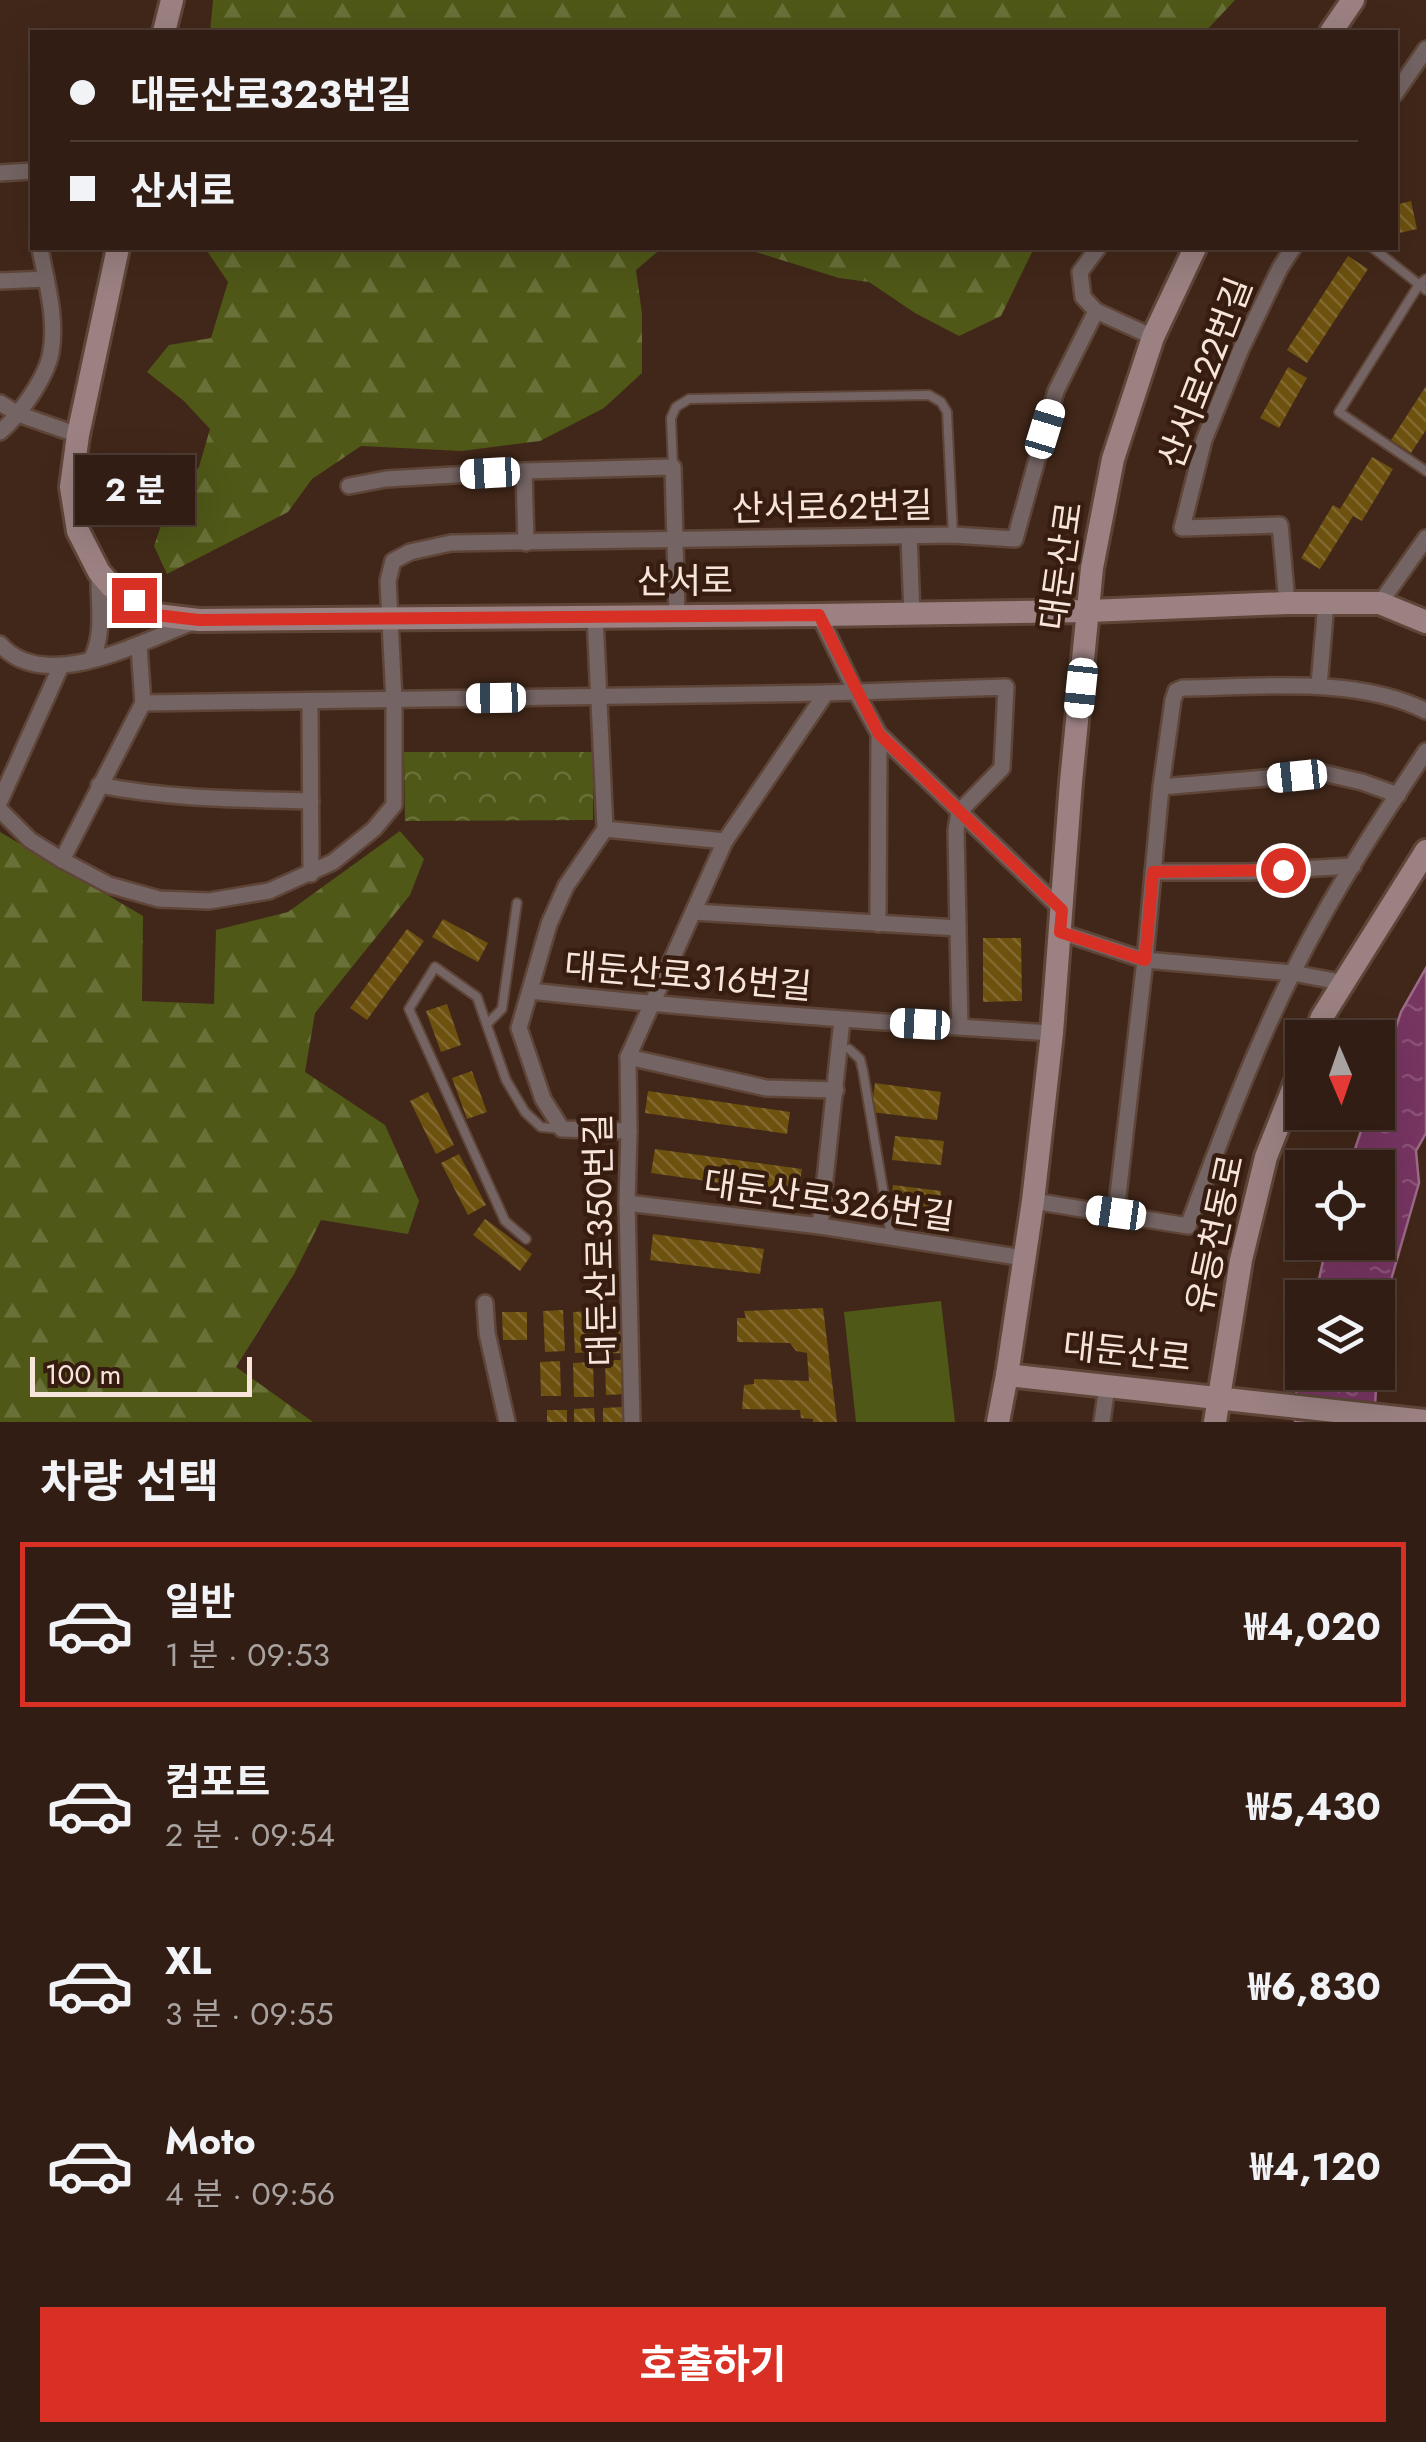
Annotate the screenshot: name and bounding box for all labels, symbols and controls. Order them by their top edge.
text: 대둔산로323번길 [130,67,412,122]
text: 산서로 [130,163,235,218]
street label: 산서로22번길 [1146,270,1264,476]
car [1022,396,1068,462]
callout: 2 분 [74,455,194,525]
car [459,456,521,490]
text: 2 분 [105,467,165,513]
street label: 산서로62번길 [731,480,933,534]
street label: 대둔산로 [1027,499,1095,633]
street label: 산서로 [637,556,733,606]
route end [112,578,157,623]
car [1063,657,1099,719]
car [466,682,526,714]
car [1266,758,1328,794]
route start [1261,848,1306,893]
street label: 대둔산로316번길 [562,940,814,1012]
car [889,1007,951,1041]
north arrow [1285,1020,1395,1130]
map controls [1285,1020,1395,1390]
street label: 대둔산로350번길 [573,1113,627,1367]
street label: 유등천동로 [1174,1150,1256,1318]
button: locate [1285,1150,1395,1260]
street label: 대둔산로326번길 [701,1158,957,1242]
car [1084,1194,1148,1232]
button: layers [1285,1280,1395,1390]
street label: 대둔산로 [1060,1320,1194,1384]
scale bar [30,1352,252,1396]
text: 100 m [45,1354,121,1395]
text: 차량 선택 [40,1449,219,1514]
text: 일반 [165,1574,235,1629]
icon: car [45,1580,135,1670]
text: ₩4,020 [1245,1599,1381,1654]
text: 1 분 · 09:53 [165,1632,330,1678]
text: 컴포트 [165,1754,270,1809]
icon: car [45,1760,135,1850]
text: ₩5,430 [1246,1779,1381,1834]
text: 2 분 · 09:54 [165,1812,335,1858]
text: XL [165,1933,211,1988]
icon: car [45,1940,135,2030]
text: ₩6,830 [1248,1959,1381,2014]
text: 3 분 · 09:55 [165,1991,334,2037]
text: Moto [165,2113,256,2168]
icon: car [45,2120,135,2210]
text: ₩4,120 [1250,2139,1381,2194]
text: 4 분 · 09:56 [165,2171,335,2217]
button: 호출하기 [40,2307,1386,2422]

